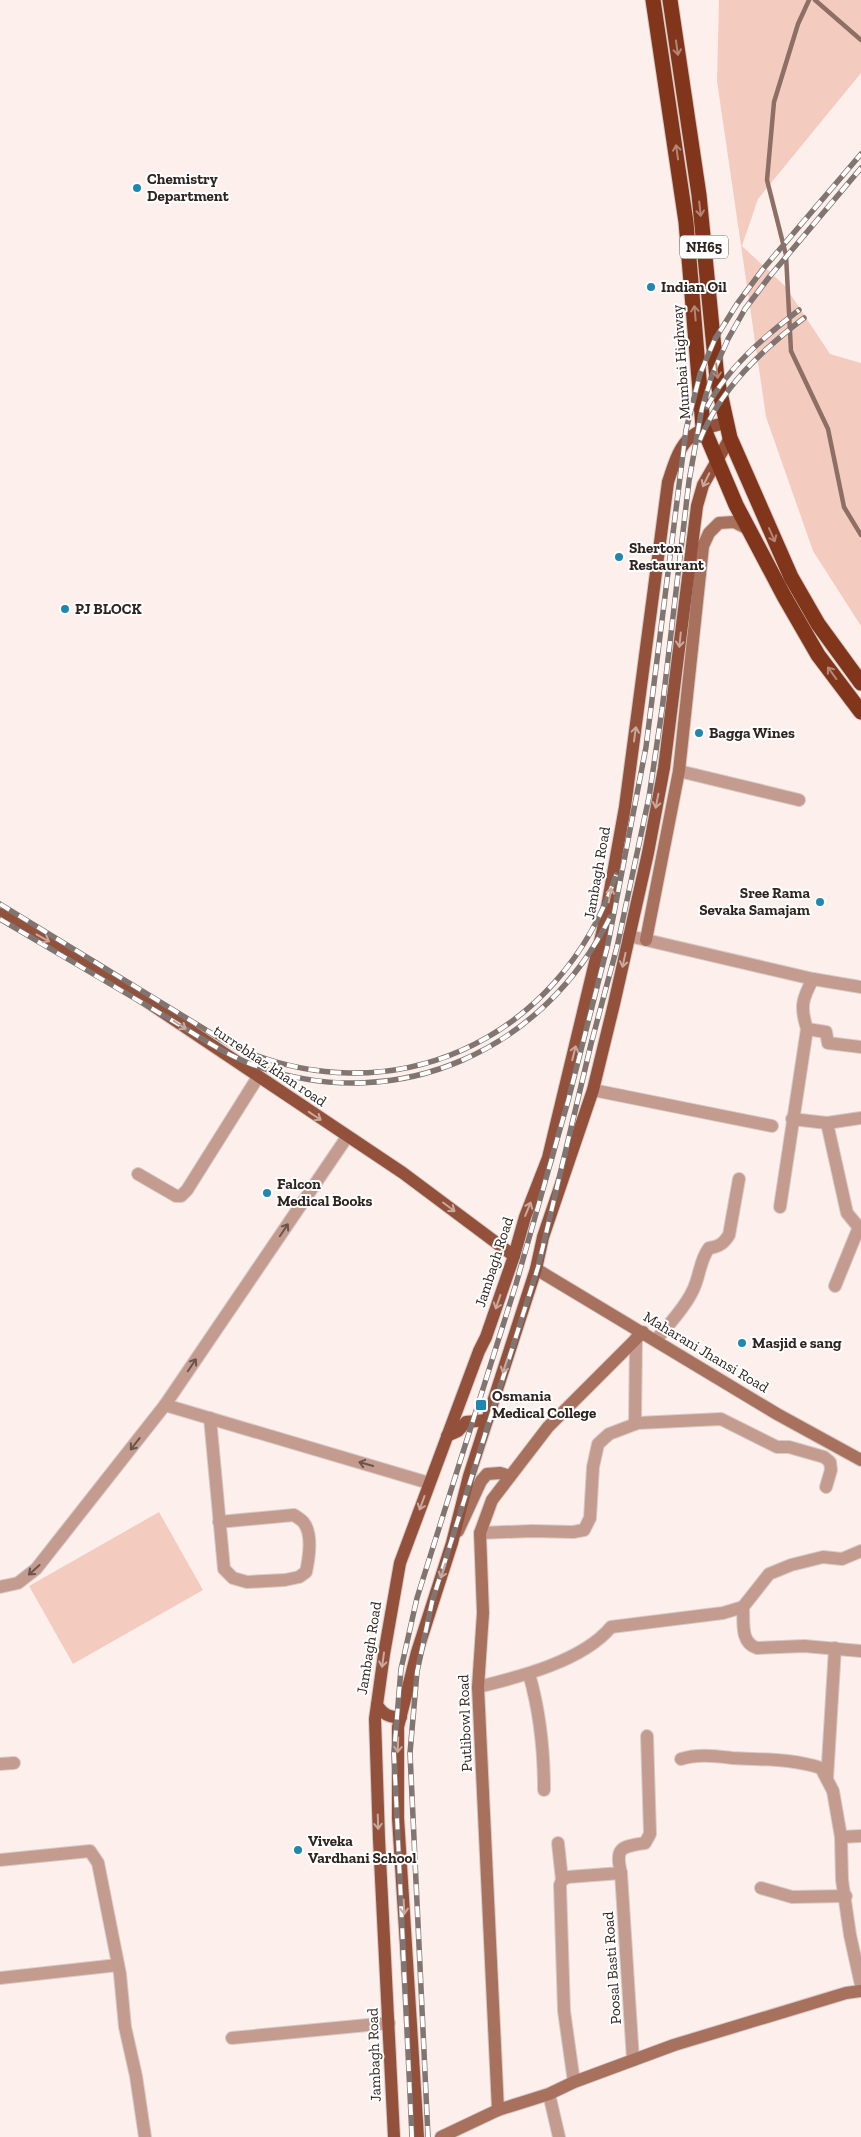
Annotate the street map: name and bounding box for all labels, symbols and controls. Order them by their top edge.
one-way arrow [672,40,682,56]
one-way arrow [672,144,682,160]
place label: Chemistry Department [147,170,230,205]
marker: Chemistry Department [131,182,143,194]
one-way arrow [695,201,705,217]
road number: NH65 [680,236,728,258]
place label: Indian Oil [661,278,727,296]
marker: Indian Oil [645,281,657,293]
street label: Mumbai Highway [668,304,694,420]
one-way arrow [690,306,700,322]
one-way arrow [712,362,722,378]
one-way arrow [701,473,711,488]
one-way arrow [767,527,777,542]
place label: Sherton Restaurant [629,539,705,574]
marker: Sherton Restaurant [613,551,625,563]
place label: PJ BLOCK [75,600,142,618]
marker: PJ BLOCK [59,603,71,615]
one-way arrow [675,632,685,648]
one-way arrow [826,667,837,680]
place label: Bagga Wines [709,724,795,742]
one-way arrow [630,727,640,743]
marker: Bagga Wines [693,727,705,739]
one-way arrow [652,792,661,808]
street label: Jambagh Road [580,824,614,921]
place label: Sree Rama Sevaka Samajam [699,884,810,919]
one-way arrow [605,887,615,903]
marker: Sree Rama Sevaka Samajam [814,896,826,908]
one-way arrow [35,933,50,943]
one-way arrow [619,952,628,968]
one-way arrow [173,1019,187,1030]
street label: turrebhaz khan road [210,1021,331,1111]
one-way arrow [570,1046,579,1062]
one-way arrow [307,1111,321,1121]
place label: Falcon Medical Books [277,1175,373,1210]
marker: Falcon Medical Books [261,1187,273,1199]
one-way arrow [442,1202,456,1212]
one-way arrow [524,1202,533,1217]
street label: Jambagh Road [471,1214,517,1309]
one-way arrow [279,1224,289,1238]
one-way arrow [493,1293,502,1309]
street label: Maharani Jhansi Road [640,1307,773,1397]
place label: Masjid e sang [752,1334,842,1352]
marker: Masjid e sang [736,1337,748,1349]
one-way arrow [499,1357,509,1373]
one-way arrow [187,1358,197,1372]
place label: Osmania Medical College [492,1387,596,1422]
marker: Osmania Medical College [474,1398,488,1412]
one-way arrow [130,1437,140,1451]
one-way arrow [358,1459,374,1469]
one-way arrow [417,1494,426,1510]
one-way arrow [437,1563,447,1579]
one-way arrow [27,1564,40,1576]
street label: Jambagh Road [353,1599,385,1696]
one-way arrow [378,1651,388,1667]
street label: Putlibowl Road [454,1673,476,1772]
one-way arrow [393,1736,403,1753]
one-way arrow [373,1813,383,1829]
place label: Viveka Vardhani School [308,1832,417,1867]
marker: Viveka Vardhani School [292,1844,304,1856]
one-way arrow [399,1899,408,1915]
street label: Poosal Basti Road [599,1910,625,2025]
street label: Jambagh Road [363,2007,385,2102]

